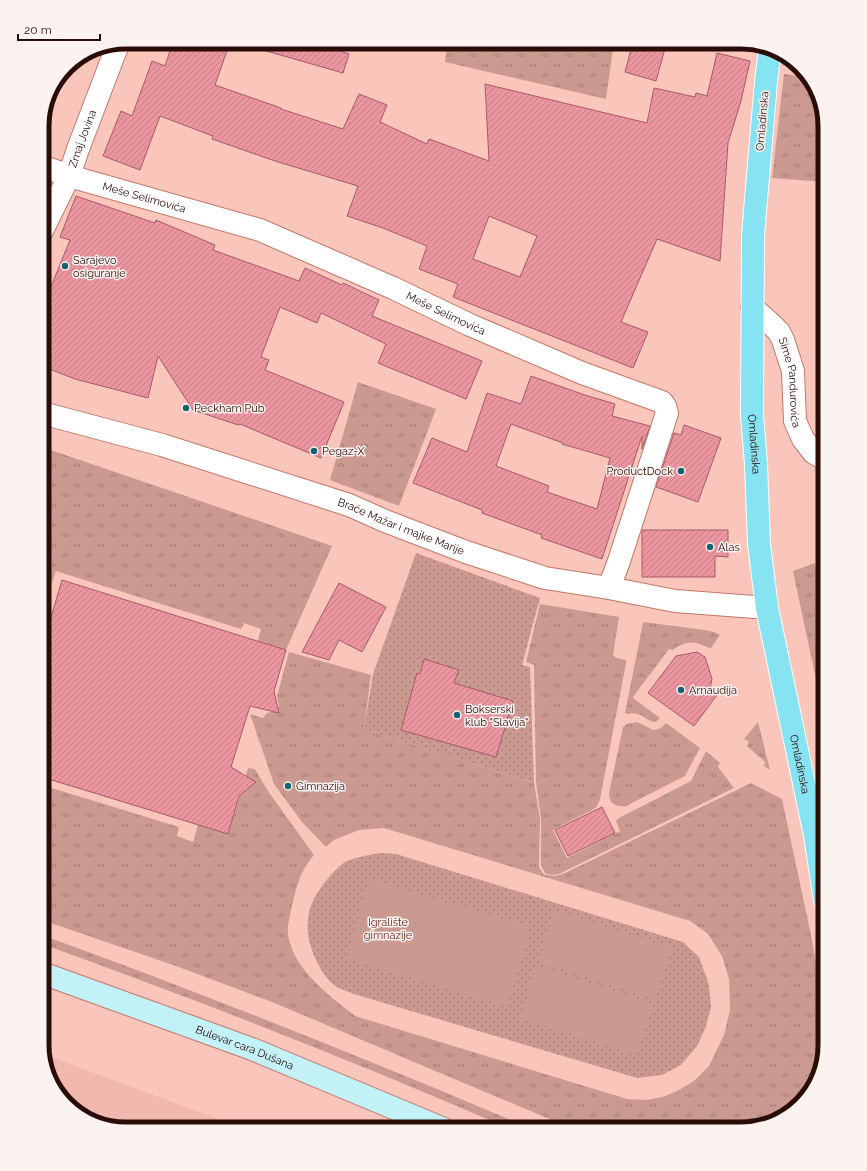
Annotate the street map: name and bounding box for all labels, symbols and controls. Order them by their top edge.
scale bar [18,16,100,42]
text: 20 m [24,23,52,37]
street label: Omladinska [753,91,772,152]
street label: Zmaj Jovina [66,108,99,169]
street label: Meše Selimovića [101,180,187,216]
place label: Sarajevo osiguranje [73,254,126,280]
marker: Sarajevo osiguranje [60,261,70,271]
street label: Meše Selimovića [404,289,487,338]
street label: Sime Pandurovića [776,336,803,430]
place label: Peckham Pub [194,402,265,415]
marker: Peckham Pub [181,403,191,413]
street label: Omladinska [745,414,762,474]
place label: Pegaz-X [322,445,365,458]
marker: Pegaz-X [309,446,319,456]
place label: ProductDock [607,465,673,478]
marker: ProductDock [676,466,686,476]
street label: Braće Mažar i majke Marije [336,496,467,558]
place label: Alas [718,541,740,554]
marker: Alas [705,542,715,552]
place label: Arnaudija [689,684,737,697]
marker: Arnaudija [676,685,686,695]
place label: Bokserski klub "Slavija" [465,703,528,729]
marker: Bokserski klub "Slavija" [452,710,462,720]
street label: Omladinska [787,733,812,795]
place label: Gimnazija [296,780,345,793]
marker: Gimnazija [283,781,293,791]
park label: Igralište gimnazije [364,916,413,942]
street label: Bulevar cara Dušana [194,1023,296,1073]

